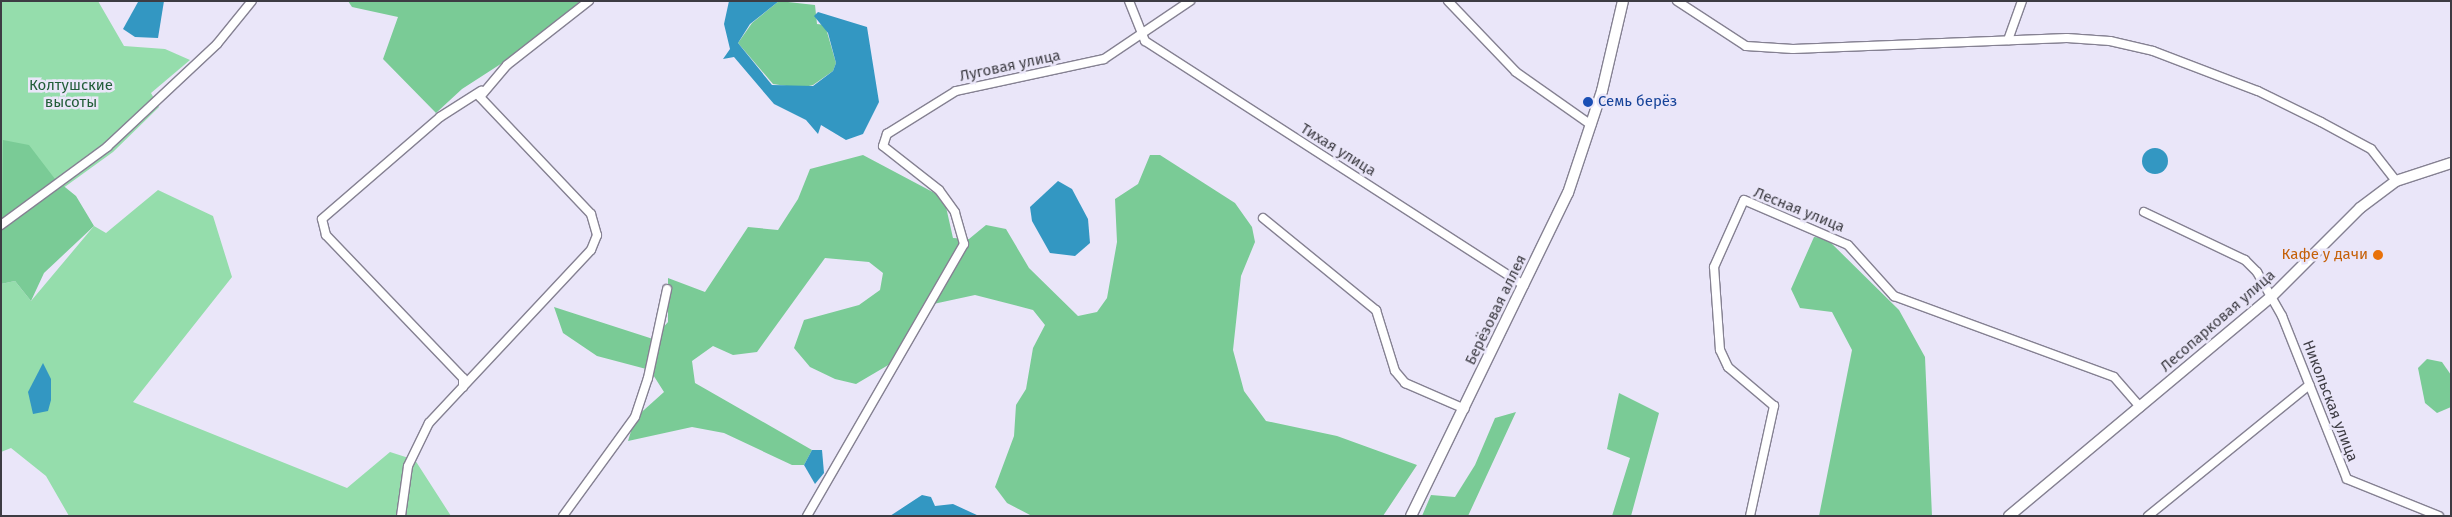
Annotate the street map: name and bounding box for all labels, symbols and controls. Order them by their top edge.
street label: Луговая улица [958,47,1062,85]
park label: Колтушские высоты [29,76,113,111]
place label: Семь берёз [1598,93,1677,111]
marker: Семь берёз [1582,96,1594,108]
street label: Тихая улица [1297,120,1379,180]
street label: Лесная улица [1751,184,1847,236]
place label: Кафе у дачи [2282,246,2368,264]
marker: Кафе у дачи [2372,249,2384,261]
street label: Берёзовая аллея [1462,252,1530,368]
street label: Лесопарковая улица [2157,266,2279,376]
street label: Никольская улица [2299,338,2361,464]

